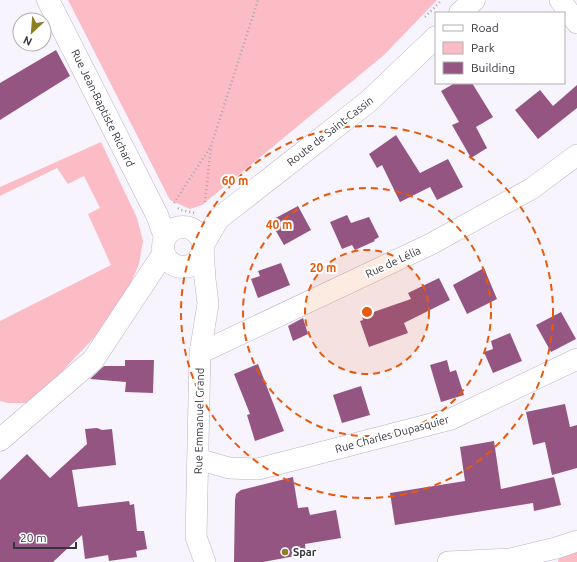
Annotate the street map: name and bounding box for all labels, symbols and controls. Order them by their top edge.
north arrow [12,12,52,52]
legend [435,12,565,84]
text: Road [471,21,499,34]
text: N [21,34,34,48]
text: Park [471,41,495,54]
street label: Rue Jean-Baptiste Richard [69,47,137,169]
text: Building [471,61,515,74]
street label: Route de Saint-Cassin [285,94,375,168]
text: 60 m [222,174,248,187]
text: 40 m [266,218,292,231]
street label: Rue de Lélia [363,244,423,280]
text: 20 m [310,261,336,274]
centre of rings [360,305,374,319]
street label: Rue Emmanuel Grand [192,368,206,474]
street label: Rue Charles Dupasquier [334,413,451,455]
scale bar [14,524,76,550]
text: 20 m [20,531,47,544]
place label: Spar [293,546,317,558]
marker: Spar [280,547,290,557]

